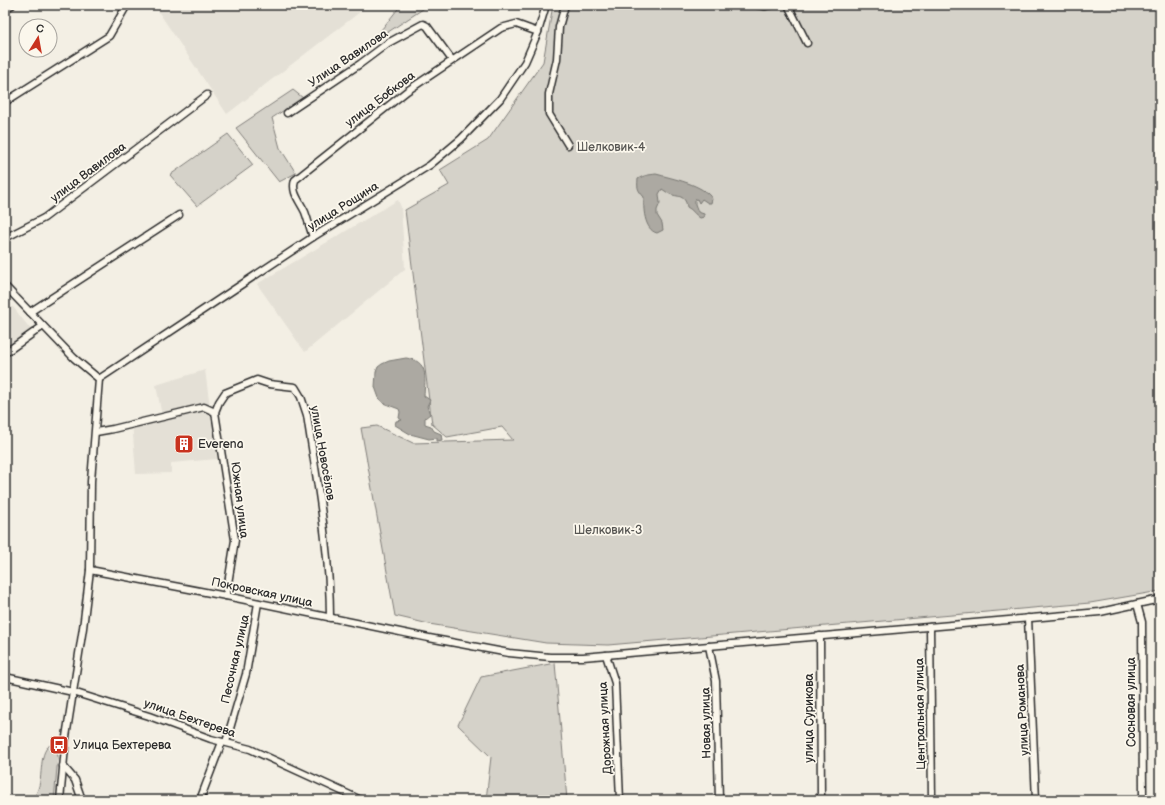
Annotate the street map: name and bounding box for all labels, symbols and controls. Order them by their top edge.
north arrow [18,18,58,58]
text: С [35,22,45,36]
street label: Улица Вавилова [306,26,391,91]
street label: улица Бобкова [342,68,418,130]
street label: улица Вавилова [48,139,129,206]
park label: Шелковик-4 [577,140,646,155]
street label: улица Рощина [305,179,381,234]
street label: улица Новосёлов [307,405,338,502]
building icon: Everena [173,433,195,455]
place label: Everena [198,437,244,452]
street label: Южная улица [227,461,252,539]
park label: Шелковик-3 [574,523,642,538]
street label: Покровская улица [210,574,314,611]
street label: Песочная улица [218,613,253,705]
street label: Сосновая улица [1124,657,1139,747]
street label: Центральная улица [912,658,929,770]
street label: улица Романова [1013,664,1032,756]
street label: улица Сурикова [802,673,817,763]
street label: Дорожная улица [596,681,615,775]
street label: Новая улица [698,687,715,759]
street label: улица Бехтерева [142,696,238,741]
bus stop icon: Улица Бехтерева [48,734,70,756]
place label: Улица Бехтерева [73,738,171,753]

